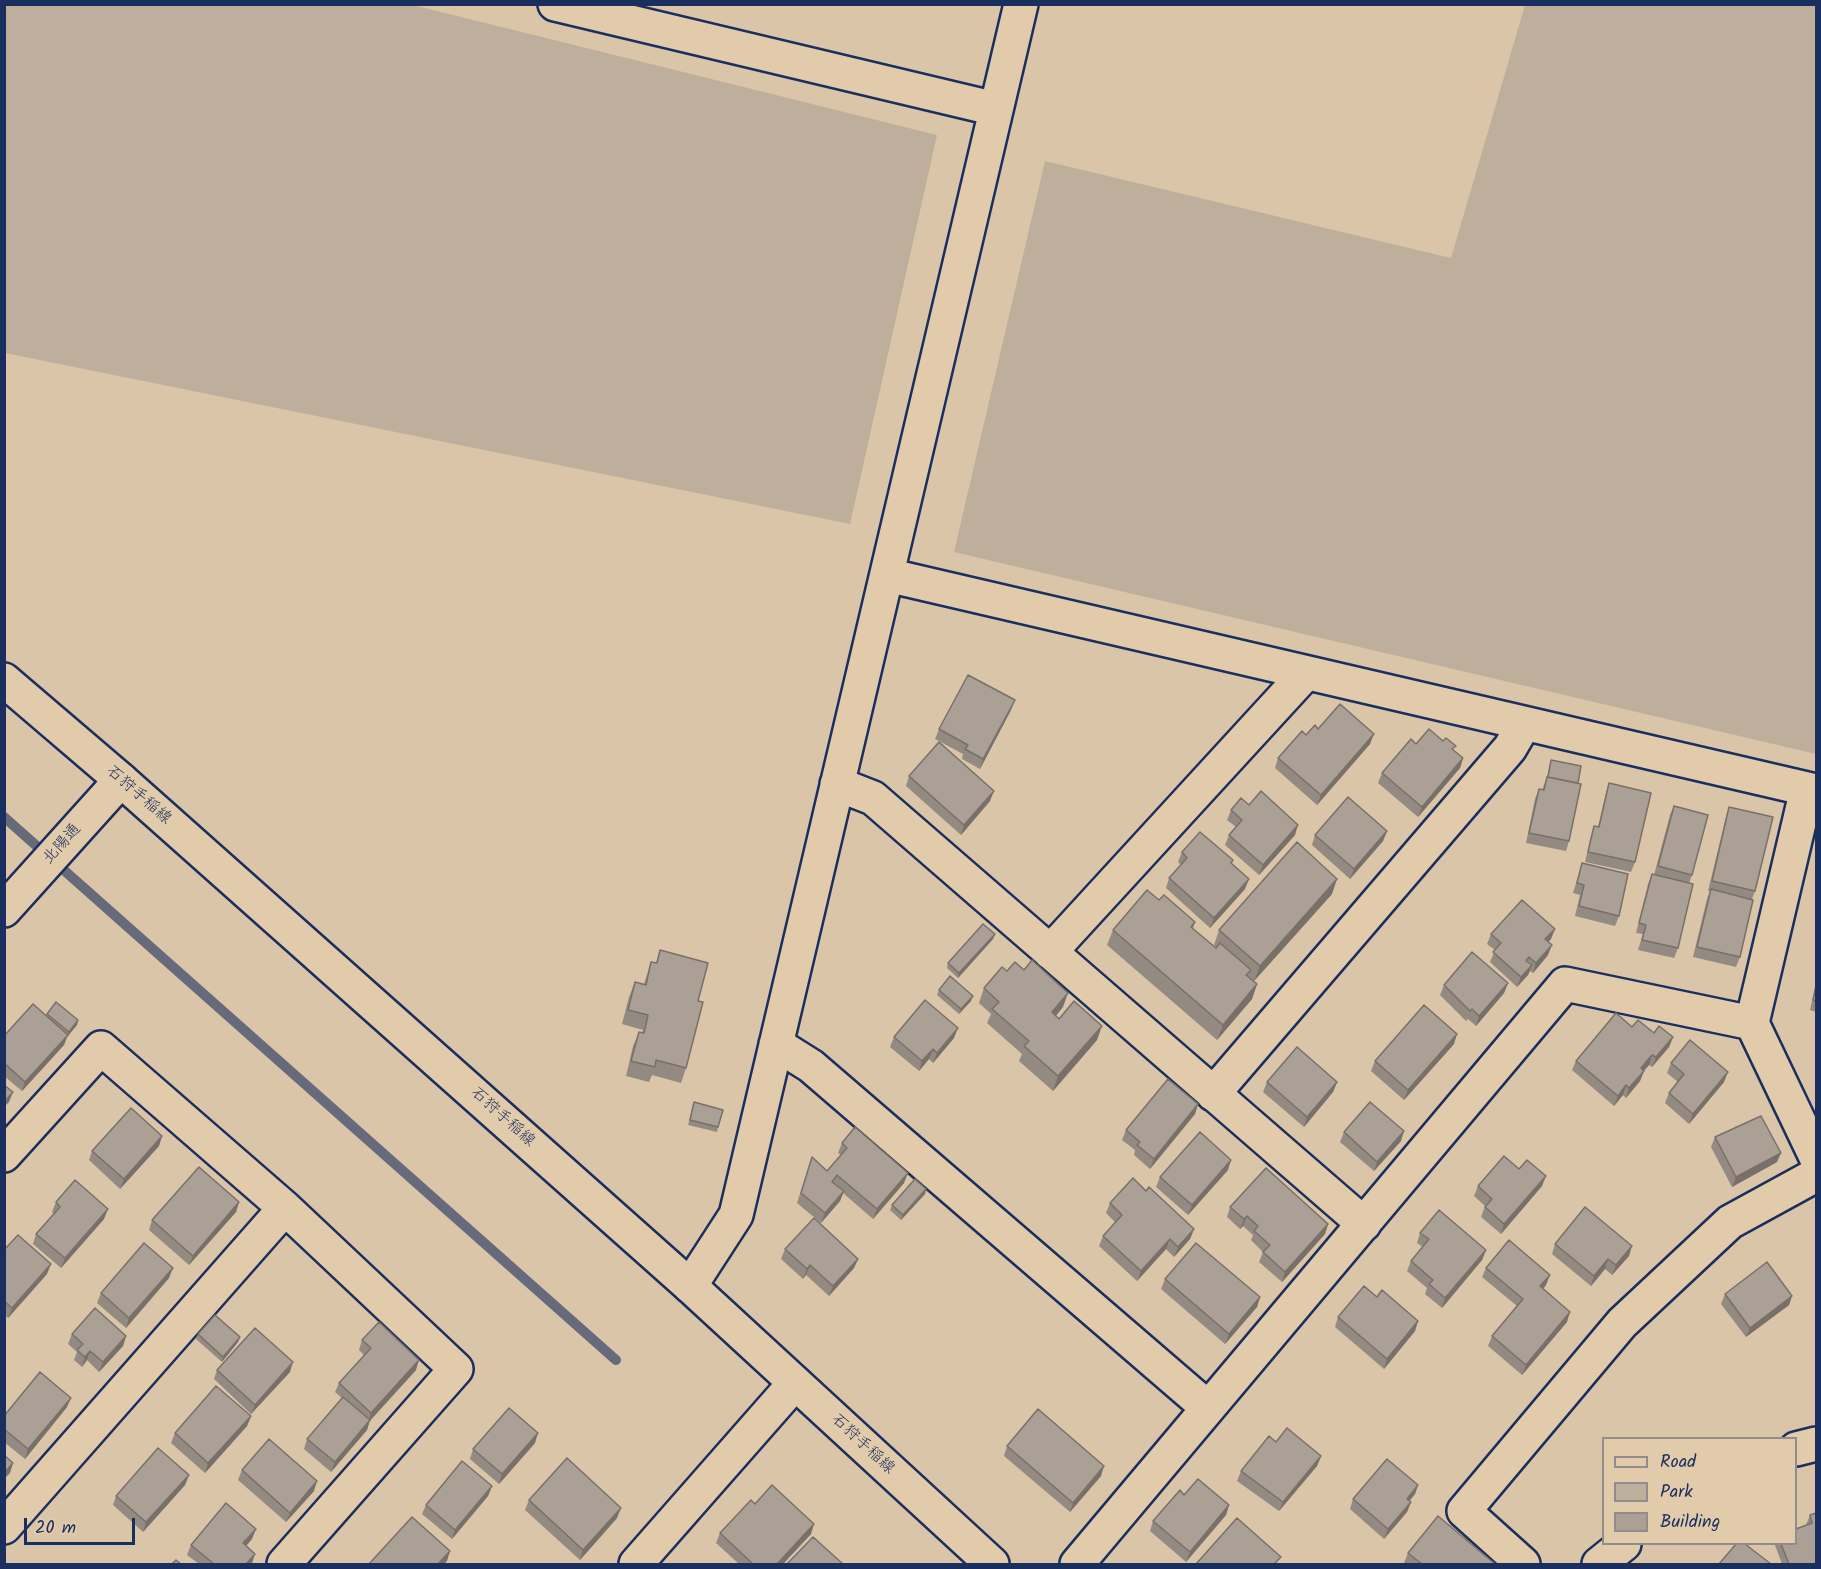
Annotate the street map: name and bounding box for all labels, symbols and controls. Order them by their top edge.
street label: 石狩手稲線 [102,763,174,829]
street label: 北陽通 [40,821,86,869]
street label: 石狩手稲線 [466,1084,538,1152]
street label: 石狩手稲線 [826,1411,898,1479]
legend [1602,1437,1797,1545]
text: Road [1660,1448,1696,1477]
text: Park [1660,1478,1693,1507]
scale bar [27,1506,138,1544]
text: Building [1660,1508,1720,1537]
text: 20 m [35,1514,76,1543]

